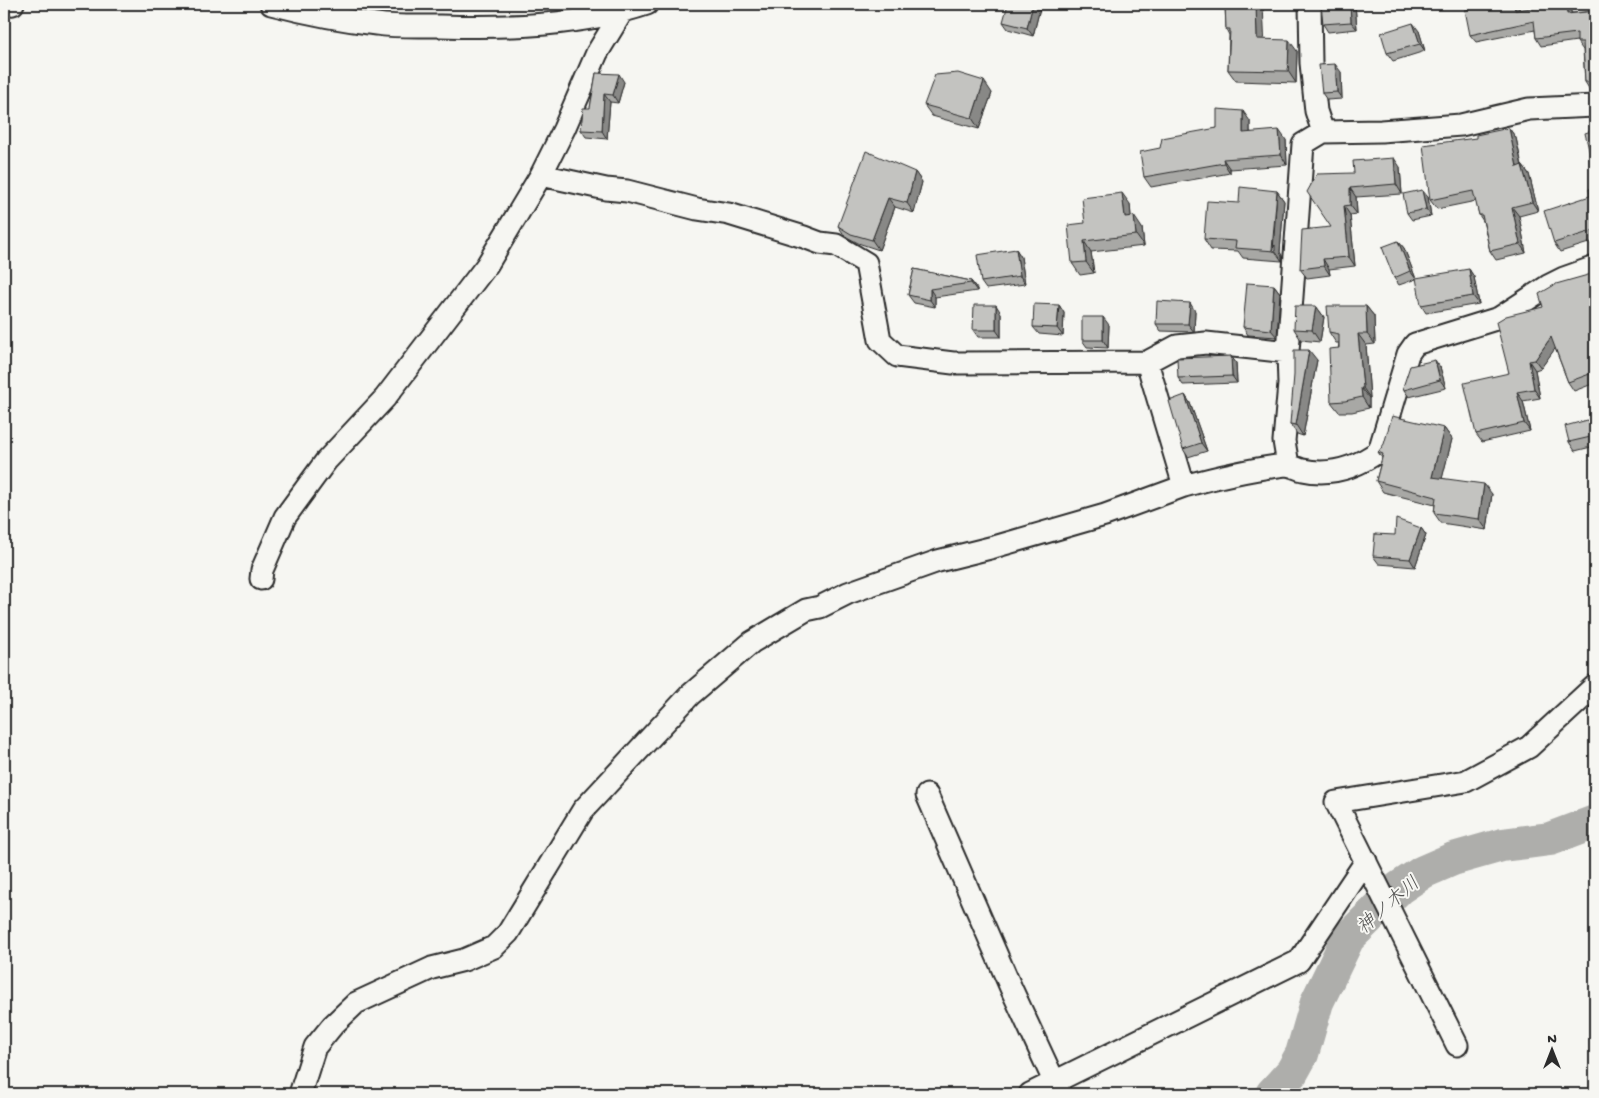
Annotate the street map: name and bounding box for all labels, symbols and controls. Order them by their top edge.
water label: 神ノ木川 [1352,872,1426,940]
north arrow [1526,1026,1576,1076]
text: N [1547,1031,1557,1048]

